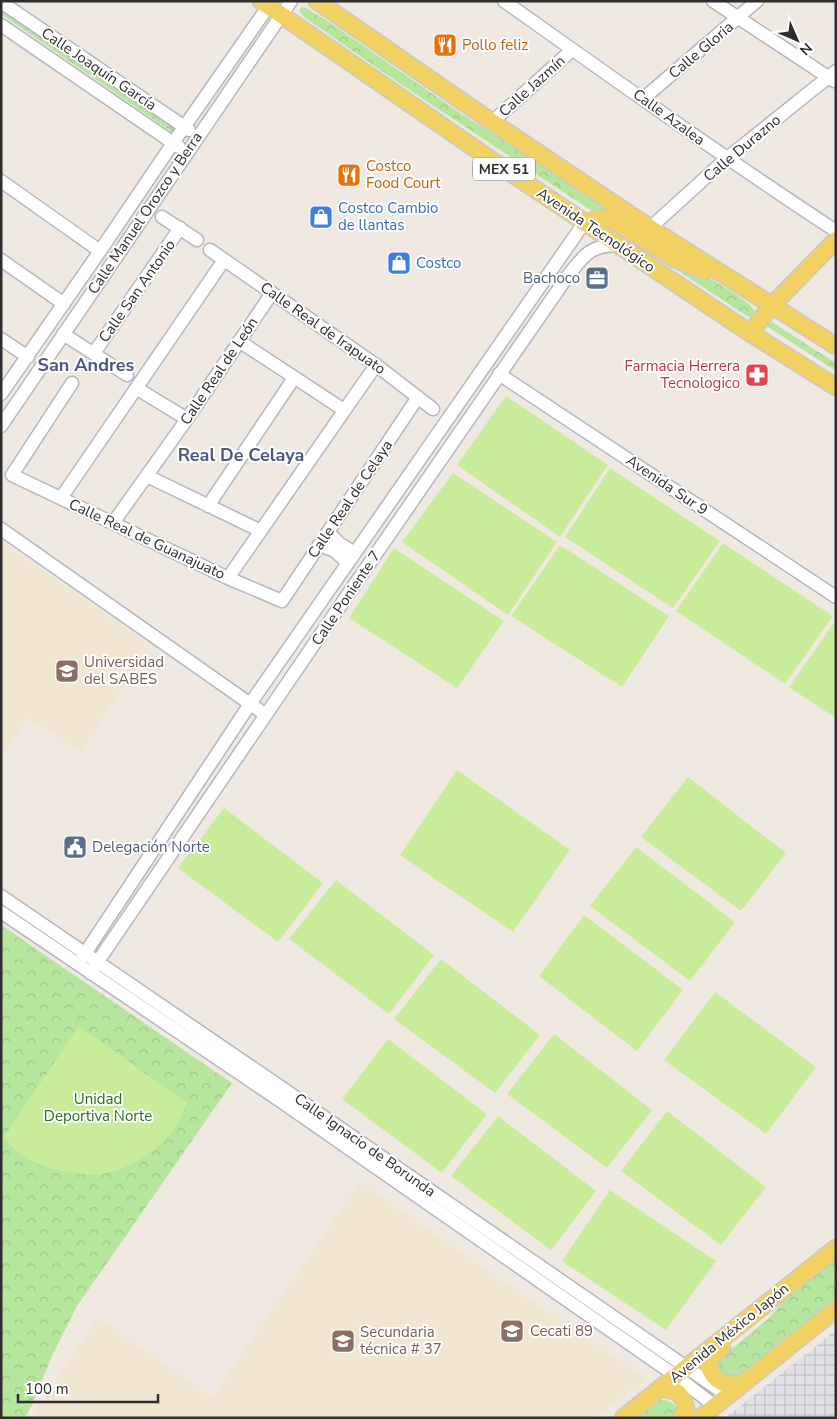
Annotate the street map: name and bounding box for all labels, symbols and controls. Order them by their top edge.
north arrow [772,15,822,65]
street label: Calle Gloria [664,17,738,83]
street label: Calle Joaquín García [37,23,161,115]
restaurant icon: Pollo feliz [432,32,458,58]
place label: Pollo feliz [462,35,528,55]
text: N [795,38,816,59]
street label: Calle Jazmín [494,51,570,121]
street label: Calle Azalea [629,84,709,150]
street label: Calle Durazno [699,110,785,186]
street label: Calle Manuel Orozco y Berra [83,128,207,298]
place label: Costco Food Court [366,156,441,193]
road number: MEX 51 [473,157,535,180]
restaurant icon: Costco Food Court [336,162,362,188]
street label: Avenida Tecnológico [533,183,659,277]
place label: Costco Cambio de llantas [338,198,438,235]
shop icon: Costco Cambio de llantas [308,204,334,230]
street label: Calle San Antonio [94,236,180,346]
shop icon: Costco [386,250,412,276]
place label: Costco [416,253,461,273]
office icon: Bachoco [584,265,610,291]
place label: Bachoco [523,268,580,288]
street label: Calle Real de Irapuato [256,277,390,379]
street label: Calle Real de León [175,313,263,429]
district label: San Andres [38,353,135,377]
place label: Farmacia Herrera Tecnologico [624,356,740,393]
pharmacy icon: Farmacia Herrera Tecnologico [744,362,770,388]
street label: Calle Real de Celaya [303,436,397,562]
district label: Real De Celaya [178,443,304,467]
street label: Avenida Sur 9 [622,450,712,520]
street label: Calle Real de Guanajuato [66,494,228,584]
street label: Calle Poniente 7 [307,547,385,649]
place label: Universidad del SABES [84,652,164,689]
school or university icon: Universidad del SABES [54,658,80,684]
public building icon: Delegación Norte [62,834,88,860]
place label: Delegación Norte [92,837,210,857]
park label: Unidad Deportiva Norte [44,1089,152,1126]
street label: Calle Ignacio de Borunda [290,1089,440,1201]
street label: Avenida México Japón [665,1279,793,1387]
school or university icon: Cecati 89 [499,1318,525,1344]
place label: Cecati 89 [530,1321,593,1341]
place label: Secundaria técnica # 37 [360,1322,442,1359]
school or university icon: Secundaria técnica # 37 [330,1328,356,1354]
scale bar [18,1372,158,1404]
text: 100 m [25,1379,69,1399]

